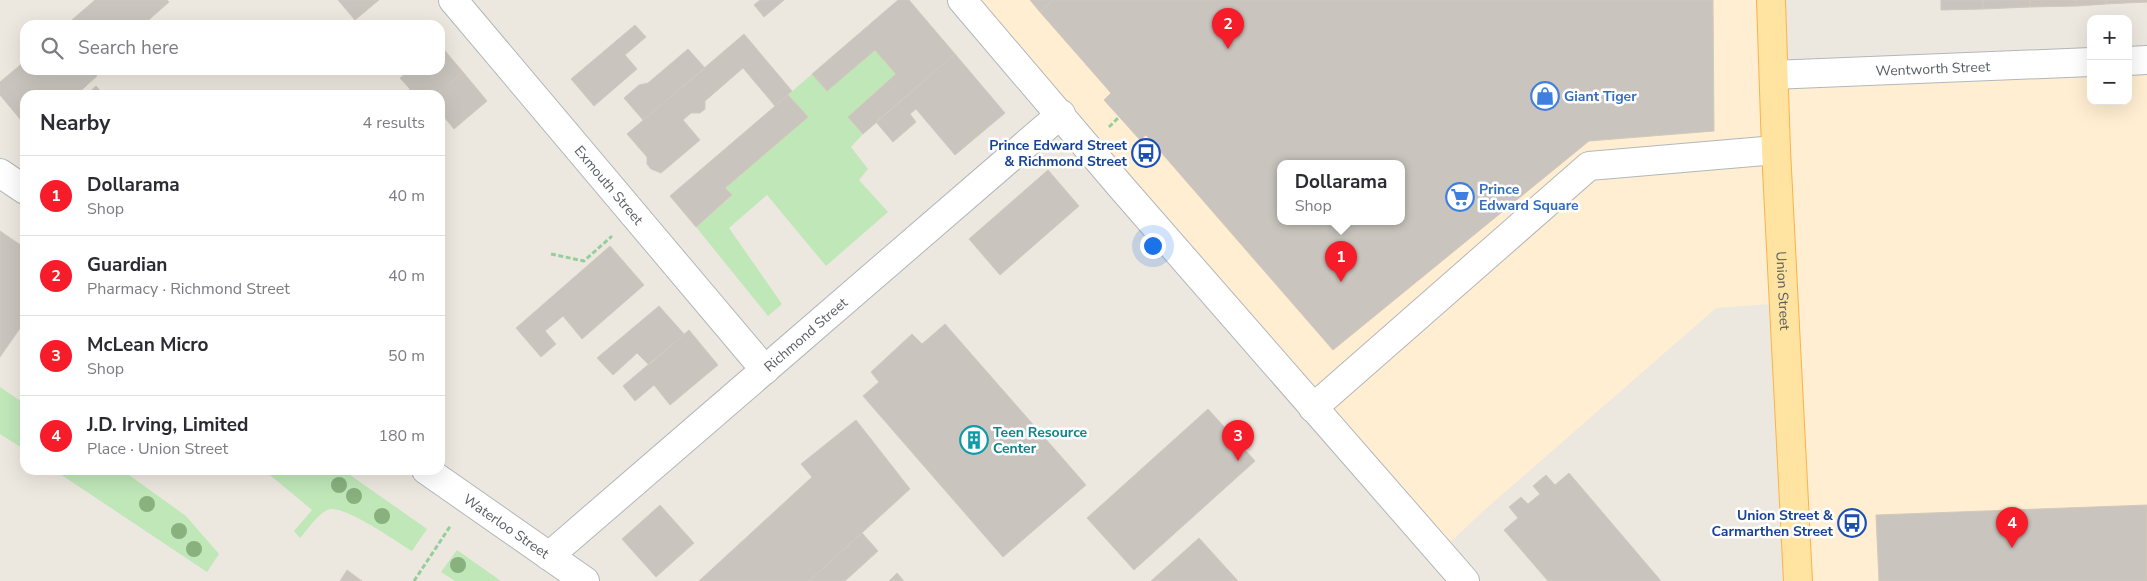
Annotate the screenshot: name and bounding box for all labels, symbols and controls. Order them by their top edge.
pin: 2 [1212,8,1244,49]
map controls [2087,15,2132,105]
button: + [2087,15,2132,60]
search box [20,20,445,75]
icon: search [38,34,66,62]
text: Search here [78,35,179,61]
street label: Wentworth Street [1875,57,1991,81]
button: − [2087,60,2132,105]
shop icon: Giant Tiger [1530,81,1560,111]
place label: Giant Tiger [1564,87,1637,106]
text: Nearby [40,109,110,137]
text: 4 results [363,112,425,134]
place label: Prince Edward Street & Richmond Street [989,136,1128,171]
bus stop icon: Prince Edward Street & Richmond Street [1131,138,1161,168]
street label: Exmouth Street [570,142,647,229]
popup [1277,160,1405,225]
text: Dollarama [1295,169,1387,195]
text: Dollarama [87,172,180,198]
place label: Prince Edward Square [1479,180,1579,215]
supermarket icon: Prince Edward Square [1445,182,1475,212]
text: 1 [51,185,61,207]
text: 40 m [388,185,425,207]
text: Shop [1295,195,1332,217]
text: Shop [87,198,124,220]
your location [1140,233,1166,259]
pin: 1 [1325,241,1357,282]
street label: Union Street [1771,251,1794,331]
text: Guardian [87,252,167,278]
text: 2 [51,265,61,287]
text: 40 m [388,265,425,287]
text: Pharmacy · Richmond Street [87,278,290,300]
street label: Richmond Street [760,293,852,376]
text: McLean Micro [87,332,209,358]
text: 3 [51,345,61,367]
text: 50 m [388,345,425,367]
text: Shop [87,358,124,380]
text: J.D. Irving, Limited [87,412,248,438]
pin: 3 [1222,420,1254,461]
place label: Teen Resource Center [993,423,1088,458]
text: 4 [51,425,61,447]
text: 180 m [378,425,425,447]
building icon: Teen Resource Center [959,425,989,455]
text: Place · Union Street [87,438,228,460]
street label: Waterloo Street [459,490,553,563]
place label: Union Street & Carmarthen Street [1712,506,1834,541]
pin: 4 [1996,507,2028,548]
bus stop icon: Union Street & Carmarthen Street [1837,508,1867,538]

